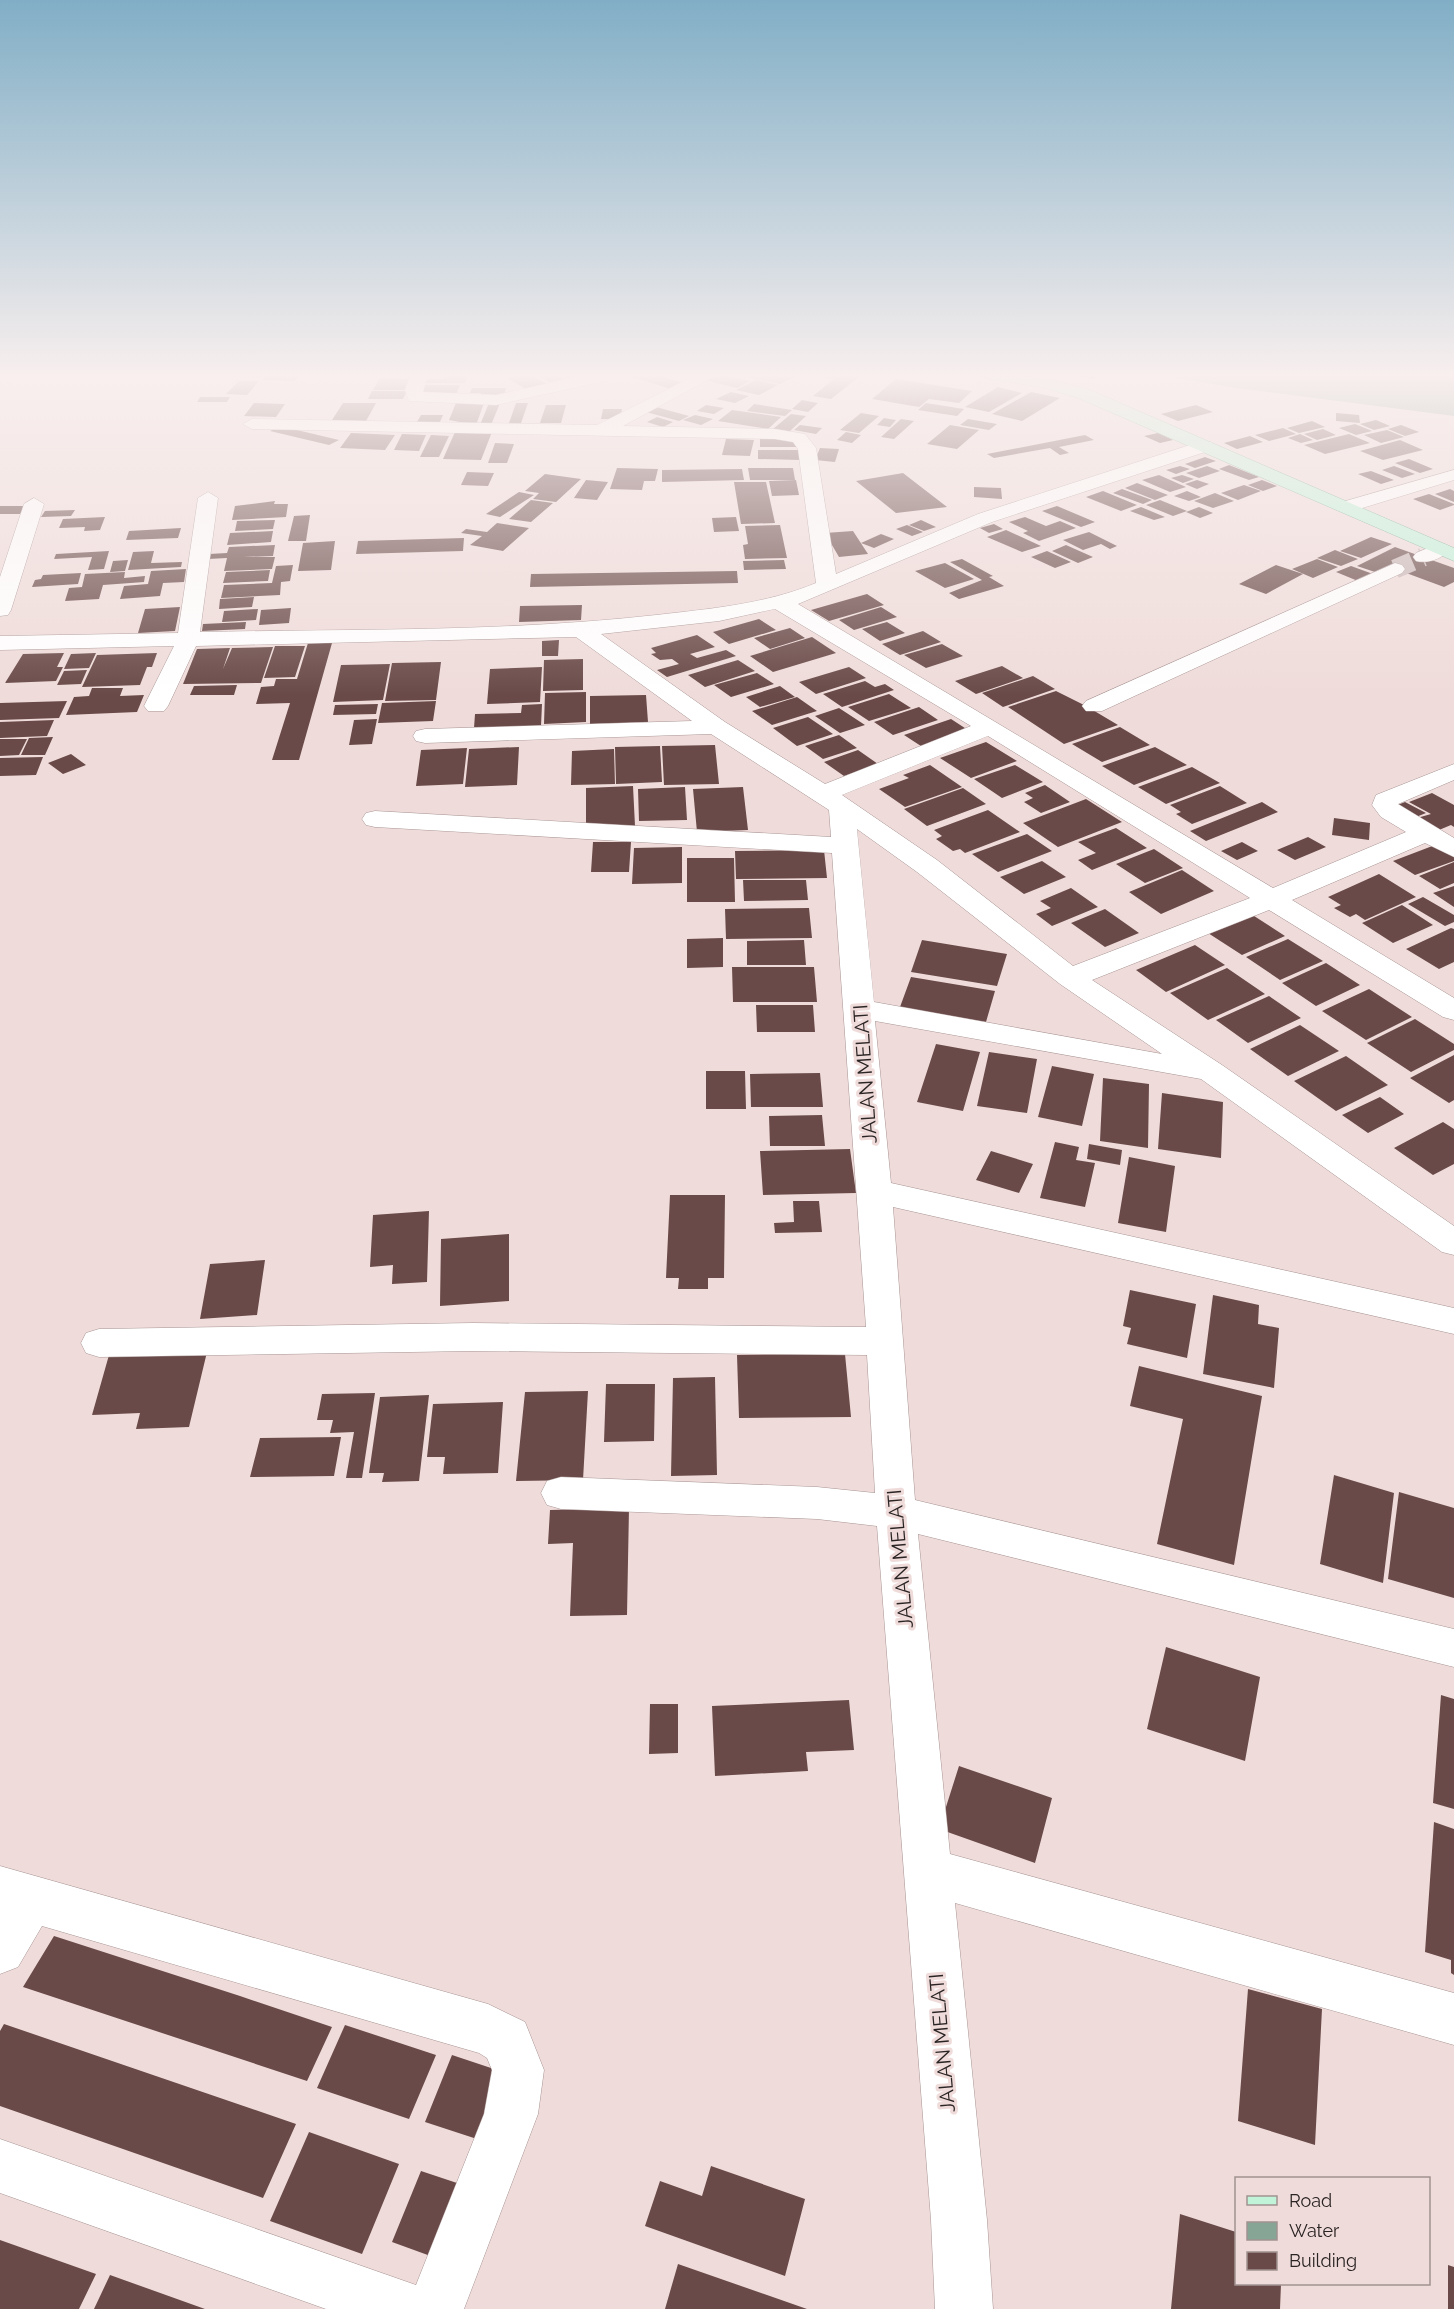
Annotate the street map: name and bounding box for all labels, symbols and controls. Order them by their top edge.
street label: JALAN MELATI [848,1004,882,1144]
street label: JALAN MELATI [882,1489,918,1629]
street label: JALAN MELATI [924,1973,960,2113]
legend [1235,2177,1430,2285]
text: Road [1289,2190,1332,2211]
text: Water [1289,2220,1340,2241]
text: Building [1289,2250,1357,2271]

